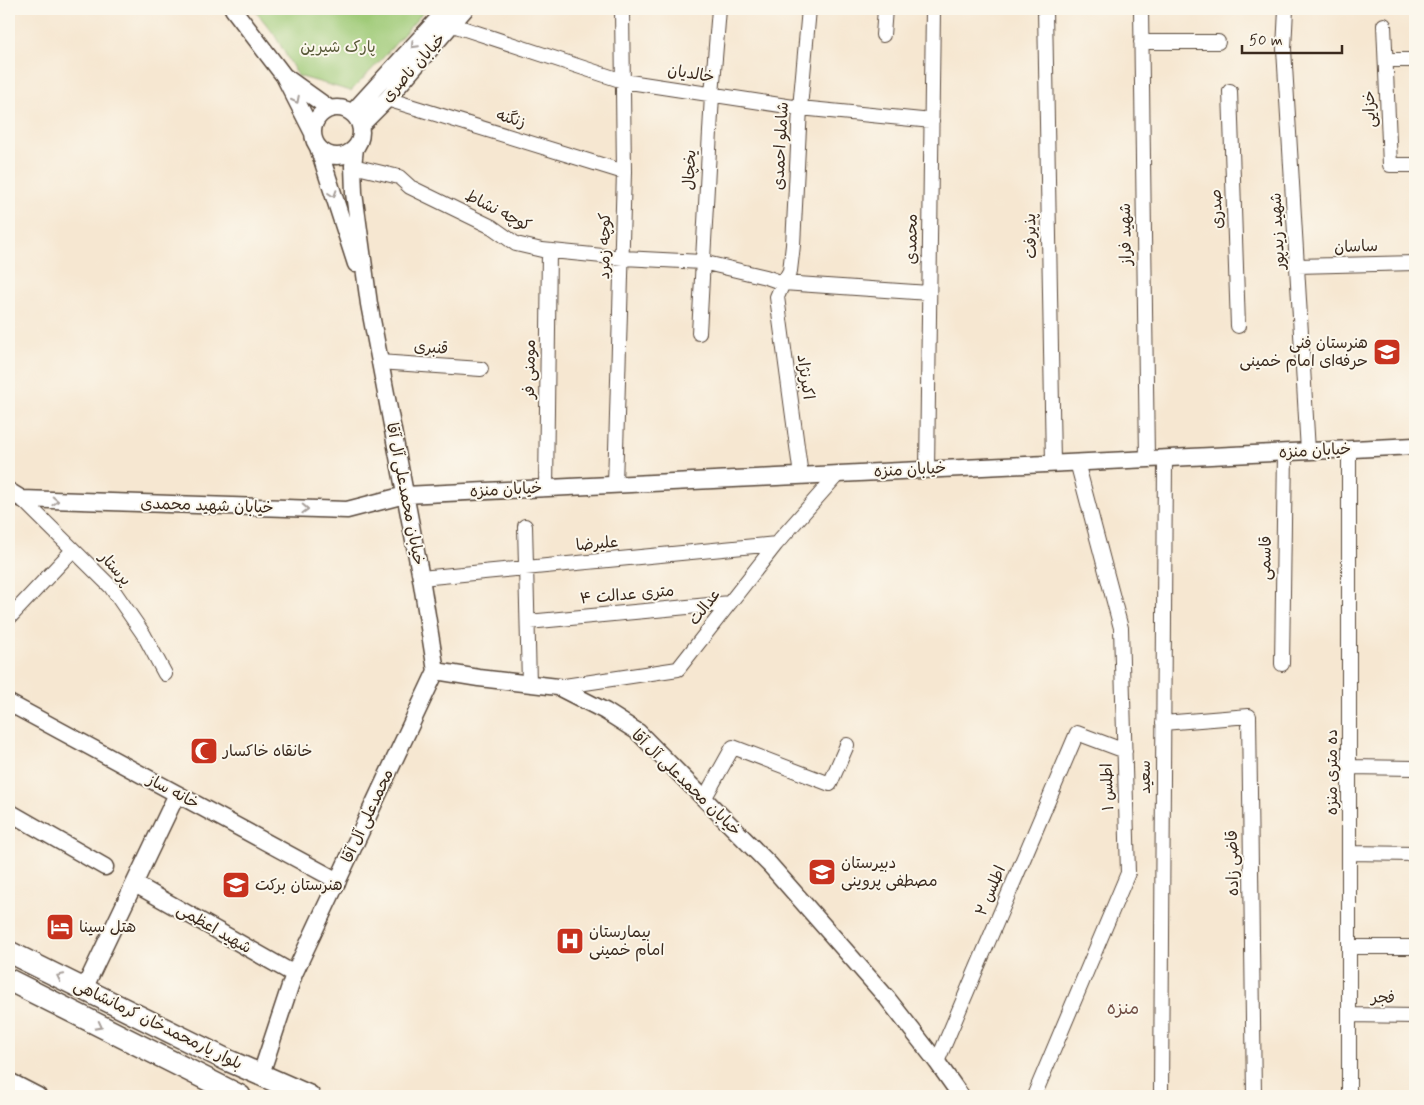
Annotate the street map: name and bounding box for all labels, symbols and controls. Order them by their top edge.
scale bar [1242,22,1342,54]
street label: خیابان ناصری [377,29,451,107]
text: 50 m [1249,31,1283,51]
park label: پارک شیرین [300,37,376,58]
one-way arrow [411,39,420,48]
street label: خالدیان [666,60,716,88]
street label: خزایی [1359,90,1381,128]
one-way arrow [290,95,300,104]
street label: شاملو احمدی [768,101,794,191]
street label: زنگنه [494,105,528,133]
street label: یخچال [678,149,702,191]
street label: کوچه نشاط [461,185,535,237]
one-way arrow [327,189,337,197]
street label: صدری [1206,189,1228,229]
street label: شهید زیدپور [1266,192,1291,272]
street label: شهید فراز [1115,203,1137,267]
street label: کوچه زمرد [594,212,616,280]
street label: محمدی [901,213,923,265]
street label: پذیرفت [1020,213,1042,259]
street label: ساسان [1334,236,1378,258]
place label: هنرستان فنی حرفه‌ای امام خمینی [1240,333,1368,373]
street label: قنبری [413,336,449,360]
school or university icon: هنرستان فنی حرفه‌ای امام خمینی [1372,337,1402,367]
street label: مومنی فر [519,339,541,401]
street label: اکبرنژاد [791,353,819,401]
street label: خیابان محمدعلی آل آقا [381,421,429,567]
street label: خیابان منزه [1278,439,1352,463]
street label: خیابان منزه [873,458,947,482]
street label: خیابان منزه [469,478,543,502]
street label: خیابان شهید محمدی [140,493,274,519]
one-way arrow [51,495,59,506]
one-way arrow [302,504,309,514]
street label: علیرضا [575,532,619,556]
street label: قاسمی [1255,536,1277,580]
street label: پرستار [93,546,136,590]
street label: ۴ متری عدالت [579,580,675,610]
street label: عدالت [684,584,726,630]
street label: خیابان محمدعلی آل آقا [627,725,745,841]
street label: ده متری منزه [1322,729,1343,815]
mosque icon: خانقاه خاکسار [189,736,219,766]
place label: خانقاه خاکسار [221,741,313,762]
street label: سعید [1135,760,1156,794]
street label: اطلس ۱ [1097,763,1119,811]
street label: محمدعلی آل آقا [337,766,399,866]
street label: خانه ساز [142,769,203,814]
street label: قاضی زاده [1222,830,1244,896]
place label: دبیرستان مصطفی پروینی [841,853,938,892]
school or university icon: دبیرستان مصطفی پروینی [807,857,837,887]
street label: اطلس ۲ [971,863,1011,919]
school or university icon: هنرستان برکت [221,870,251,900]
place label: هنرستان برکت [255,875,343,896]
street label: شهید اعظمی [173,899,255,959]
hotel icon: هتل سینا [45,912,75,942]
place label: هتل سینا [79,917,136,938]
place label: بیمارستان امام خمینی [589,922,664,962]
hospital icon: بیمارستان امام خمینی [555,926,585,956]
one-way arrow [56,974,65,984]
street label: بلوار یارمحمدخان کرمانشاهی [70,975,246,1075]
street label: فجر [1369,987,1395,1009]
district label: منزه [1107,997,1139,1021]
one-way arrow [94,1020,103,1030]

